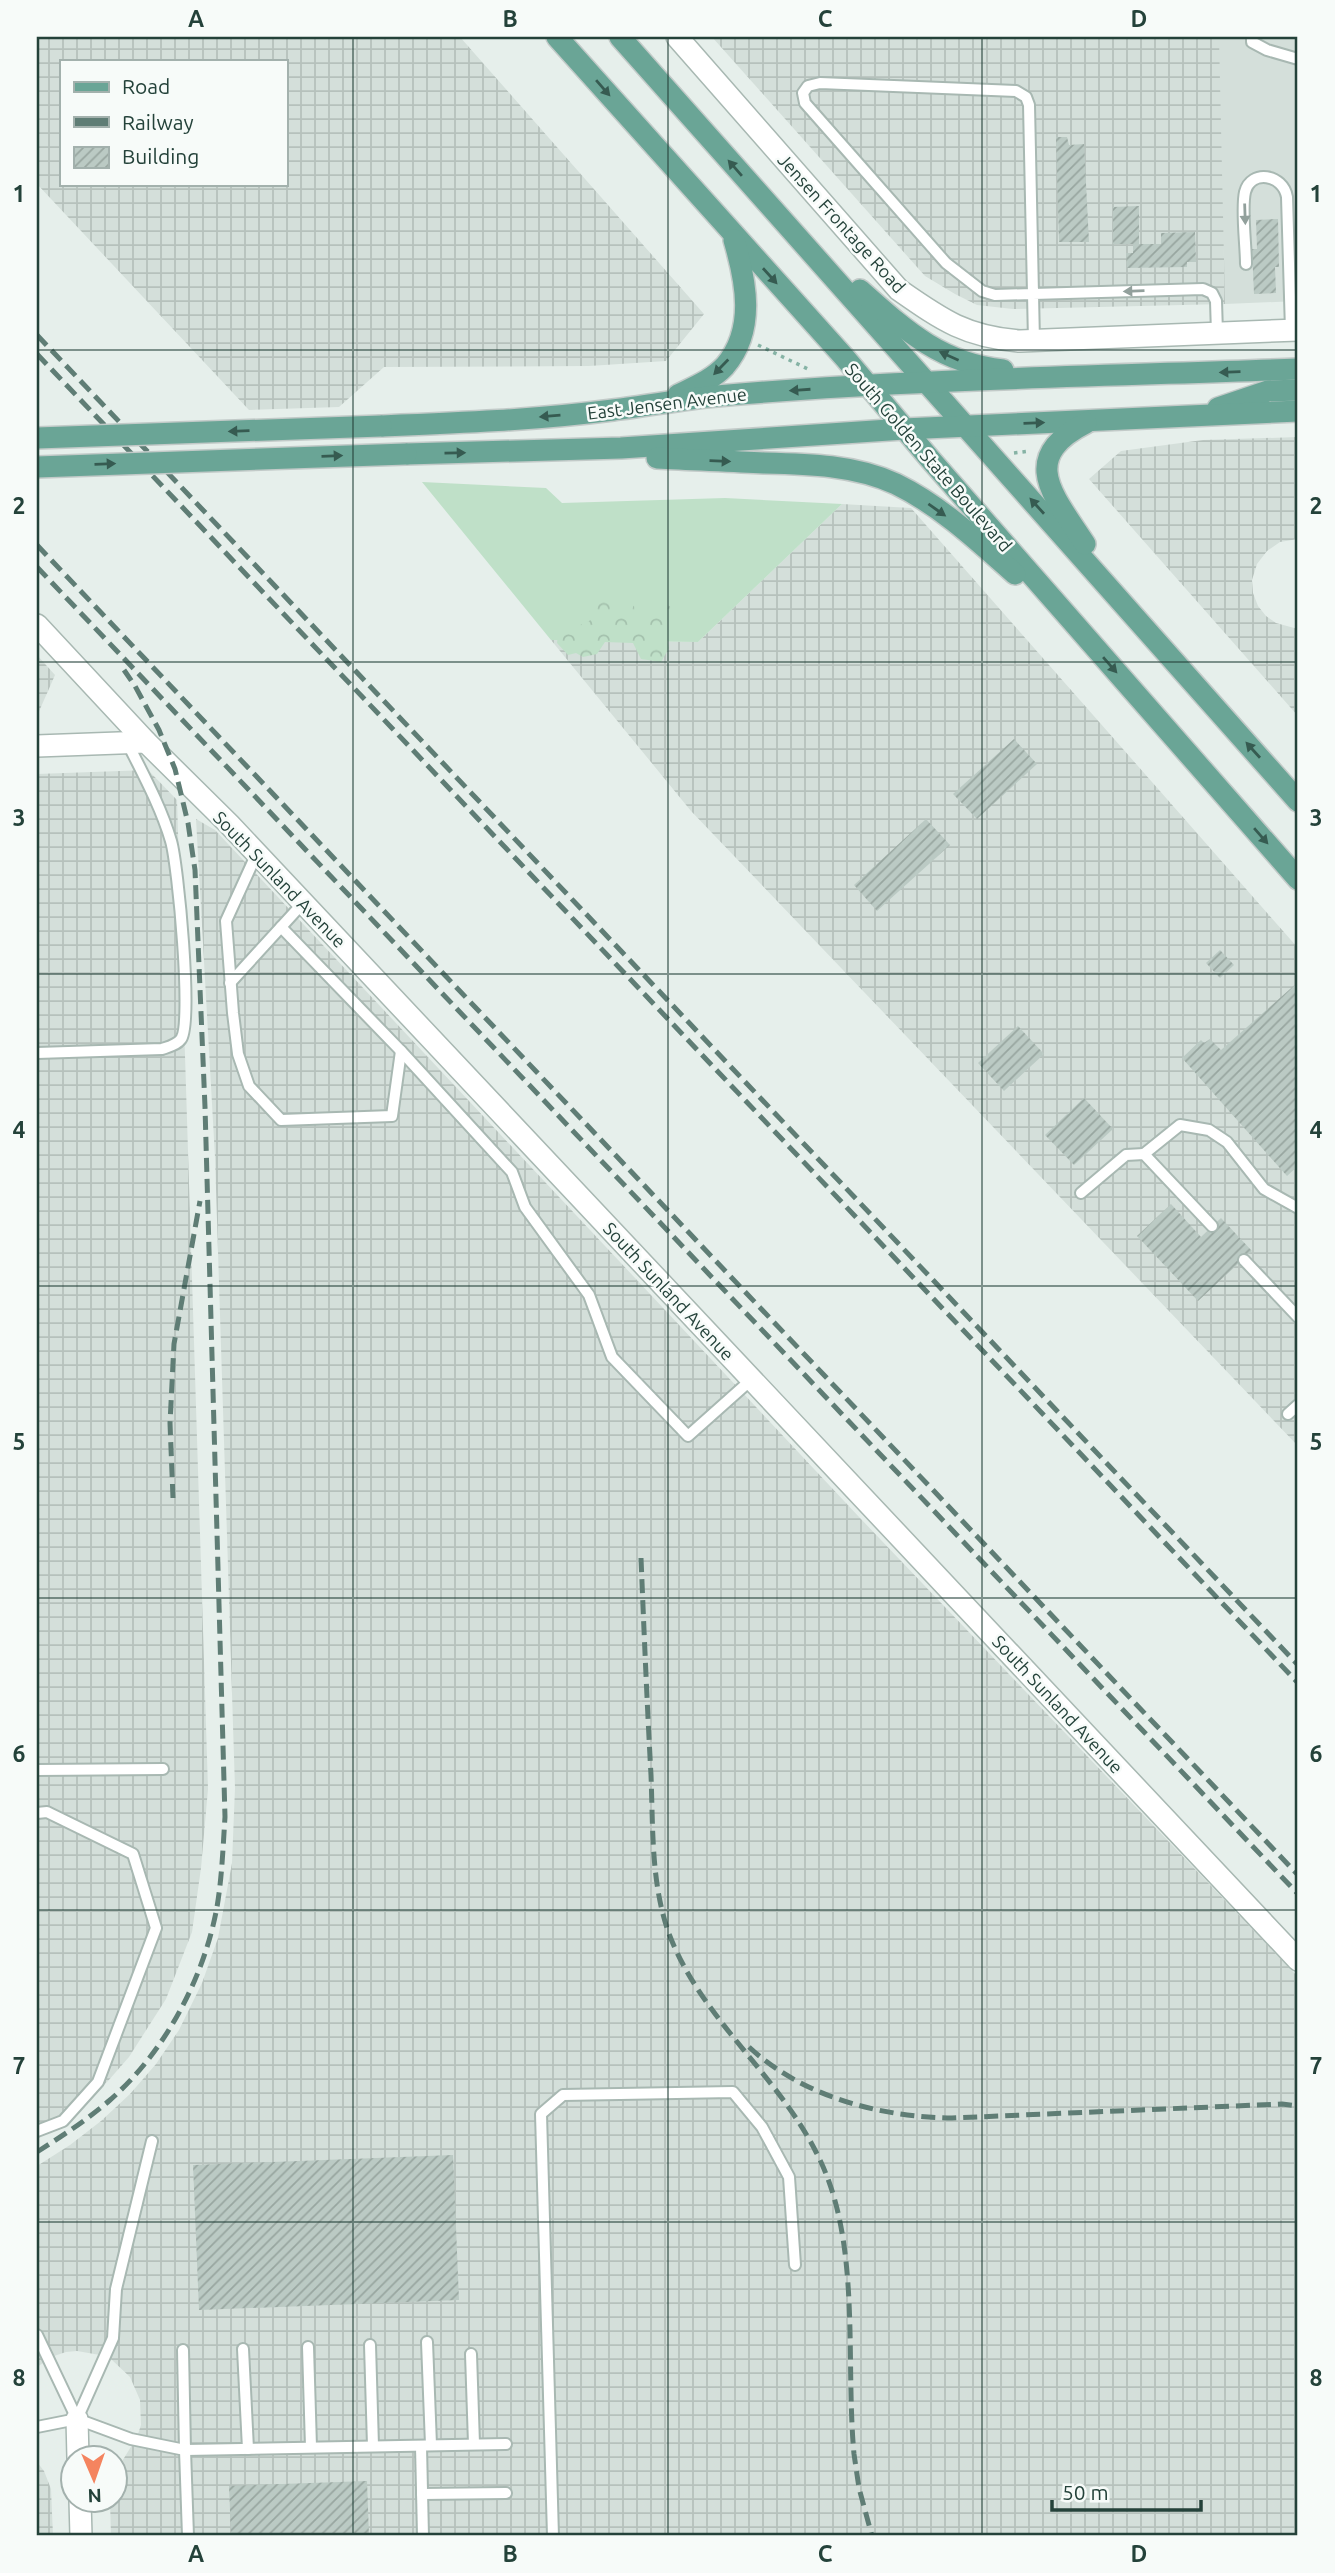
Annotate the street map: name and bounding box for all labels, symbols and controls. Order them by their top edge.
text: A [188,6,204,31]
text: B [502,6,518,31]
text: C [818,6,833,31]
text: D [1131,6,1147,31]
legend [60,60,287,186]
text: Road [122,74,170,98]
one-way arrow [594,79,610,96]
text: Railway [122,110,194,134]
text: Building [122,144,199,168]
street label: Jensen Frontage Road [774,149,910,297]
one-way arrow [728,160,744,177]
text: 1 [13,181,25,206]
text: 1 [1310,181,1322,206]
one-way arrow [1239,203,1250,225]
one-way arrow [762,267,778,285]
one-way arrow [1123,286,1145,297]
one-way arrow [939,350,959,362]
one-way arrow [713,359,730,376]
street label: South Golden State Boulevard [842,359,1016,555]
one-way arrow [1219,366,1241,377]
street label: East Jensen Avenue [586,383,748,423]
one-way arrow [789,385,811,396]
one-way arrow [539,411,561,422]
one-way arrow [1024,418,1046,429]
one-way arrow [228,425,250,436]
one-way arrow [445,447,467,459]
one-way arrow [322,451,344,462]
one-way arrow [709,455,731,466]
one-way arrow [94,459,116,470]
text: 2 [13,493,25,518]
text: 2 [1310,493,1322,518]
one-way arrow [1029,497,1045,515]
one-way arrow [928,503,946,517]
one-way arrow [1102,657,1117,674]
one-way arrow [1245,741,1261,759]
text: 3 [13,805,25,830]
text: 3 [1310,805,1322,830]
street label: South Sunland Avenue [210,807,350,951]
one-way arrow [1253,827,1269,845]
text: 4 [13,1117,26,1142]
text: 4 [1310,1117,1323,1142]
street label: South Sunland Avenue [600,1218,738,1364]
text: 5 [13,1429,25,1454]
text: 5 [1310,1429,1322,1454]
street label: South Sunland Avenue [989,1631,1127,1777]
text: 6 [13,1741,26,1766]
text: 6 [1310,1741,1323,1766]
text: 7 [13,2053,25,2078]
text: 7 [1310,2053,1322,2078]
text: 8 [13,2365,25,2390]
text: 8 [1310,2365,1322,2390]
north arrow [60,2444,130,2514]
scale bar [1052,2468,1200,2512]
text: 50 m [1062,2480,1109,2504]
text: N [87,2485,102,2507]
text: A [188,2541,204,2566]
text: B [502,2541,518,2566]
text: C [818,2541,833,2566]
text: D [1131,2541,1147,2566]

